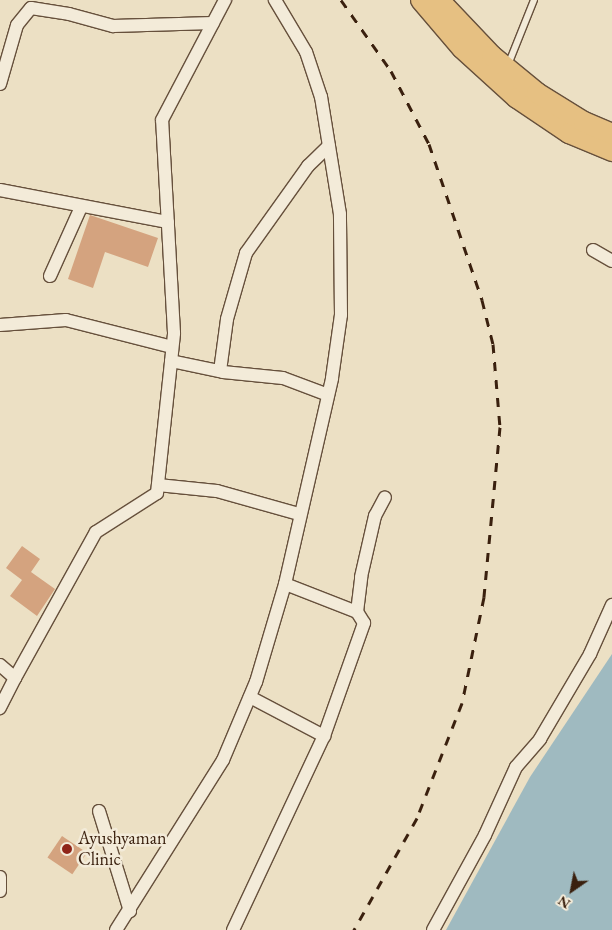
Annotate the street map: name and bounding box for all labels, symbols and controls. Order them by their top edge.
place label: Ayushyaman Clinic [78,828,166,871]
marker: Ayushyaman Clinic [60,842,74,856]
north arrow [547,865,597,915]
text: N [554,892,573,913]

